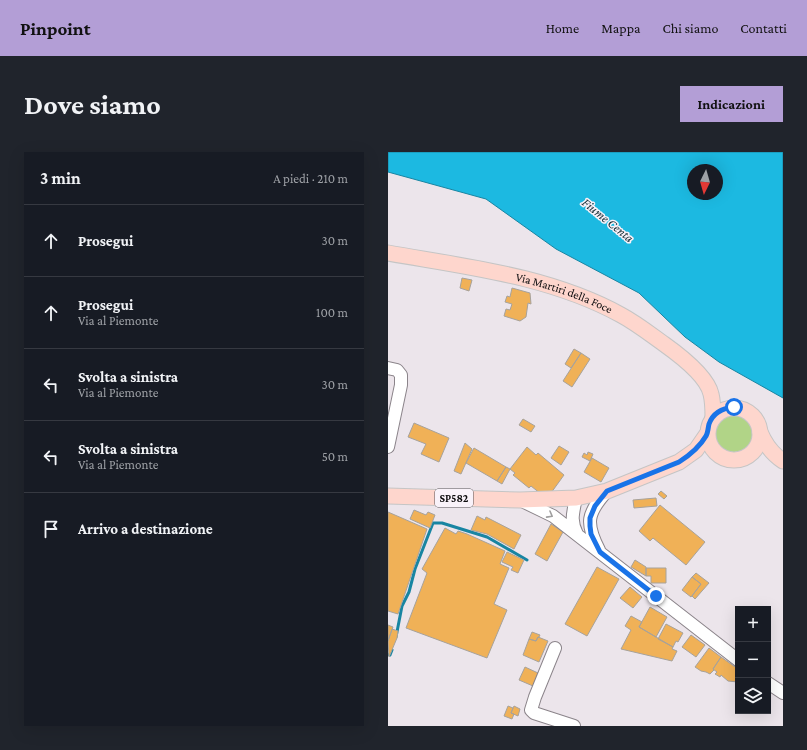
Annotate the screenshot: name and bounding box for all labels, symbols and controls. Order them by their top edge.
text: Pinpoint [20,18,91,39]
text: Home [546,20,579,36]
text: Mappa [601,20,640,36]
text: Chi siamo [662,20,718,36]
text: Contatti [740,20,787,36]
button: Indicazioni [680,86,783,122]
text: Dove siamo [24,89,161,120]
north arrow [687,164,723,200]
text: 3 min [40,169,81,188]
text: A piedi · 210 m [273,171,348,186]
water label: Fiume Centa [579,195,637,245]
icon: ahead [40,230,62,252]
text: Prosegui [78,233,133,249]
text: 30 m [322,233,348,248]
street label: Via Martiri della Foce [514,270,615,316]
text: Prosegui [78,297,133,313]
icon: ahead [40,302,62,324]
text: 100 m [316,305,348,320]
text: Via al Piemonte [78,313,158,328]
text: Svolta a sinistra [78,369,178,385]
icon: left [40,374,62,396]
text: 30 m [322,377,348,392]
text: Via al Piemonte [78,385,158,400]
route start [725,398,743,416]
text: Svolta a sinistra [78,441,178,457]
icon: left [40,446,62,468]
text: 50 m [322,449,348,464]
text: Via al Piemonte [78,457,158,472]
road number: SP582 [435,489,473,507]
one-way arrow [545,510,553,518]
icon: arrive [40,518,62,540]
text: Arrivo a destinazione [78,521,213,537]
route end [647,587,665,605]
map controls [735,606,771,714]
button: + [735,606,771,642]
button: − [735,642,771,678]
button: layers [735,678,771,714]

